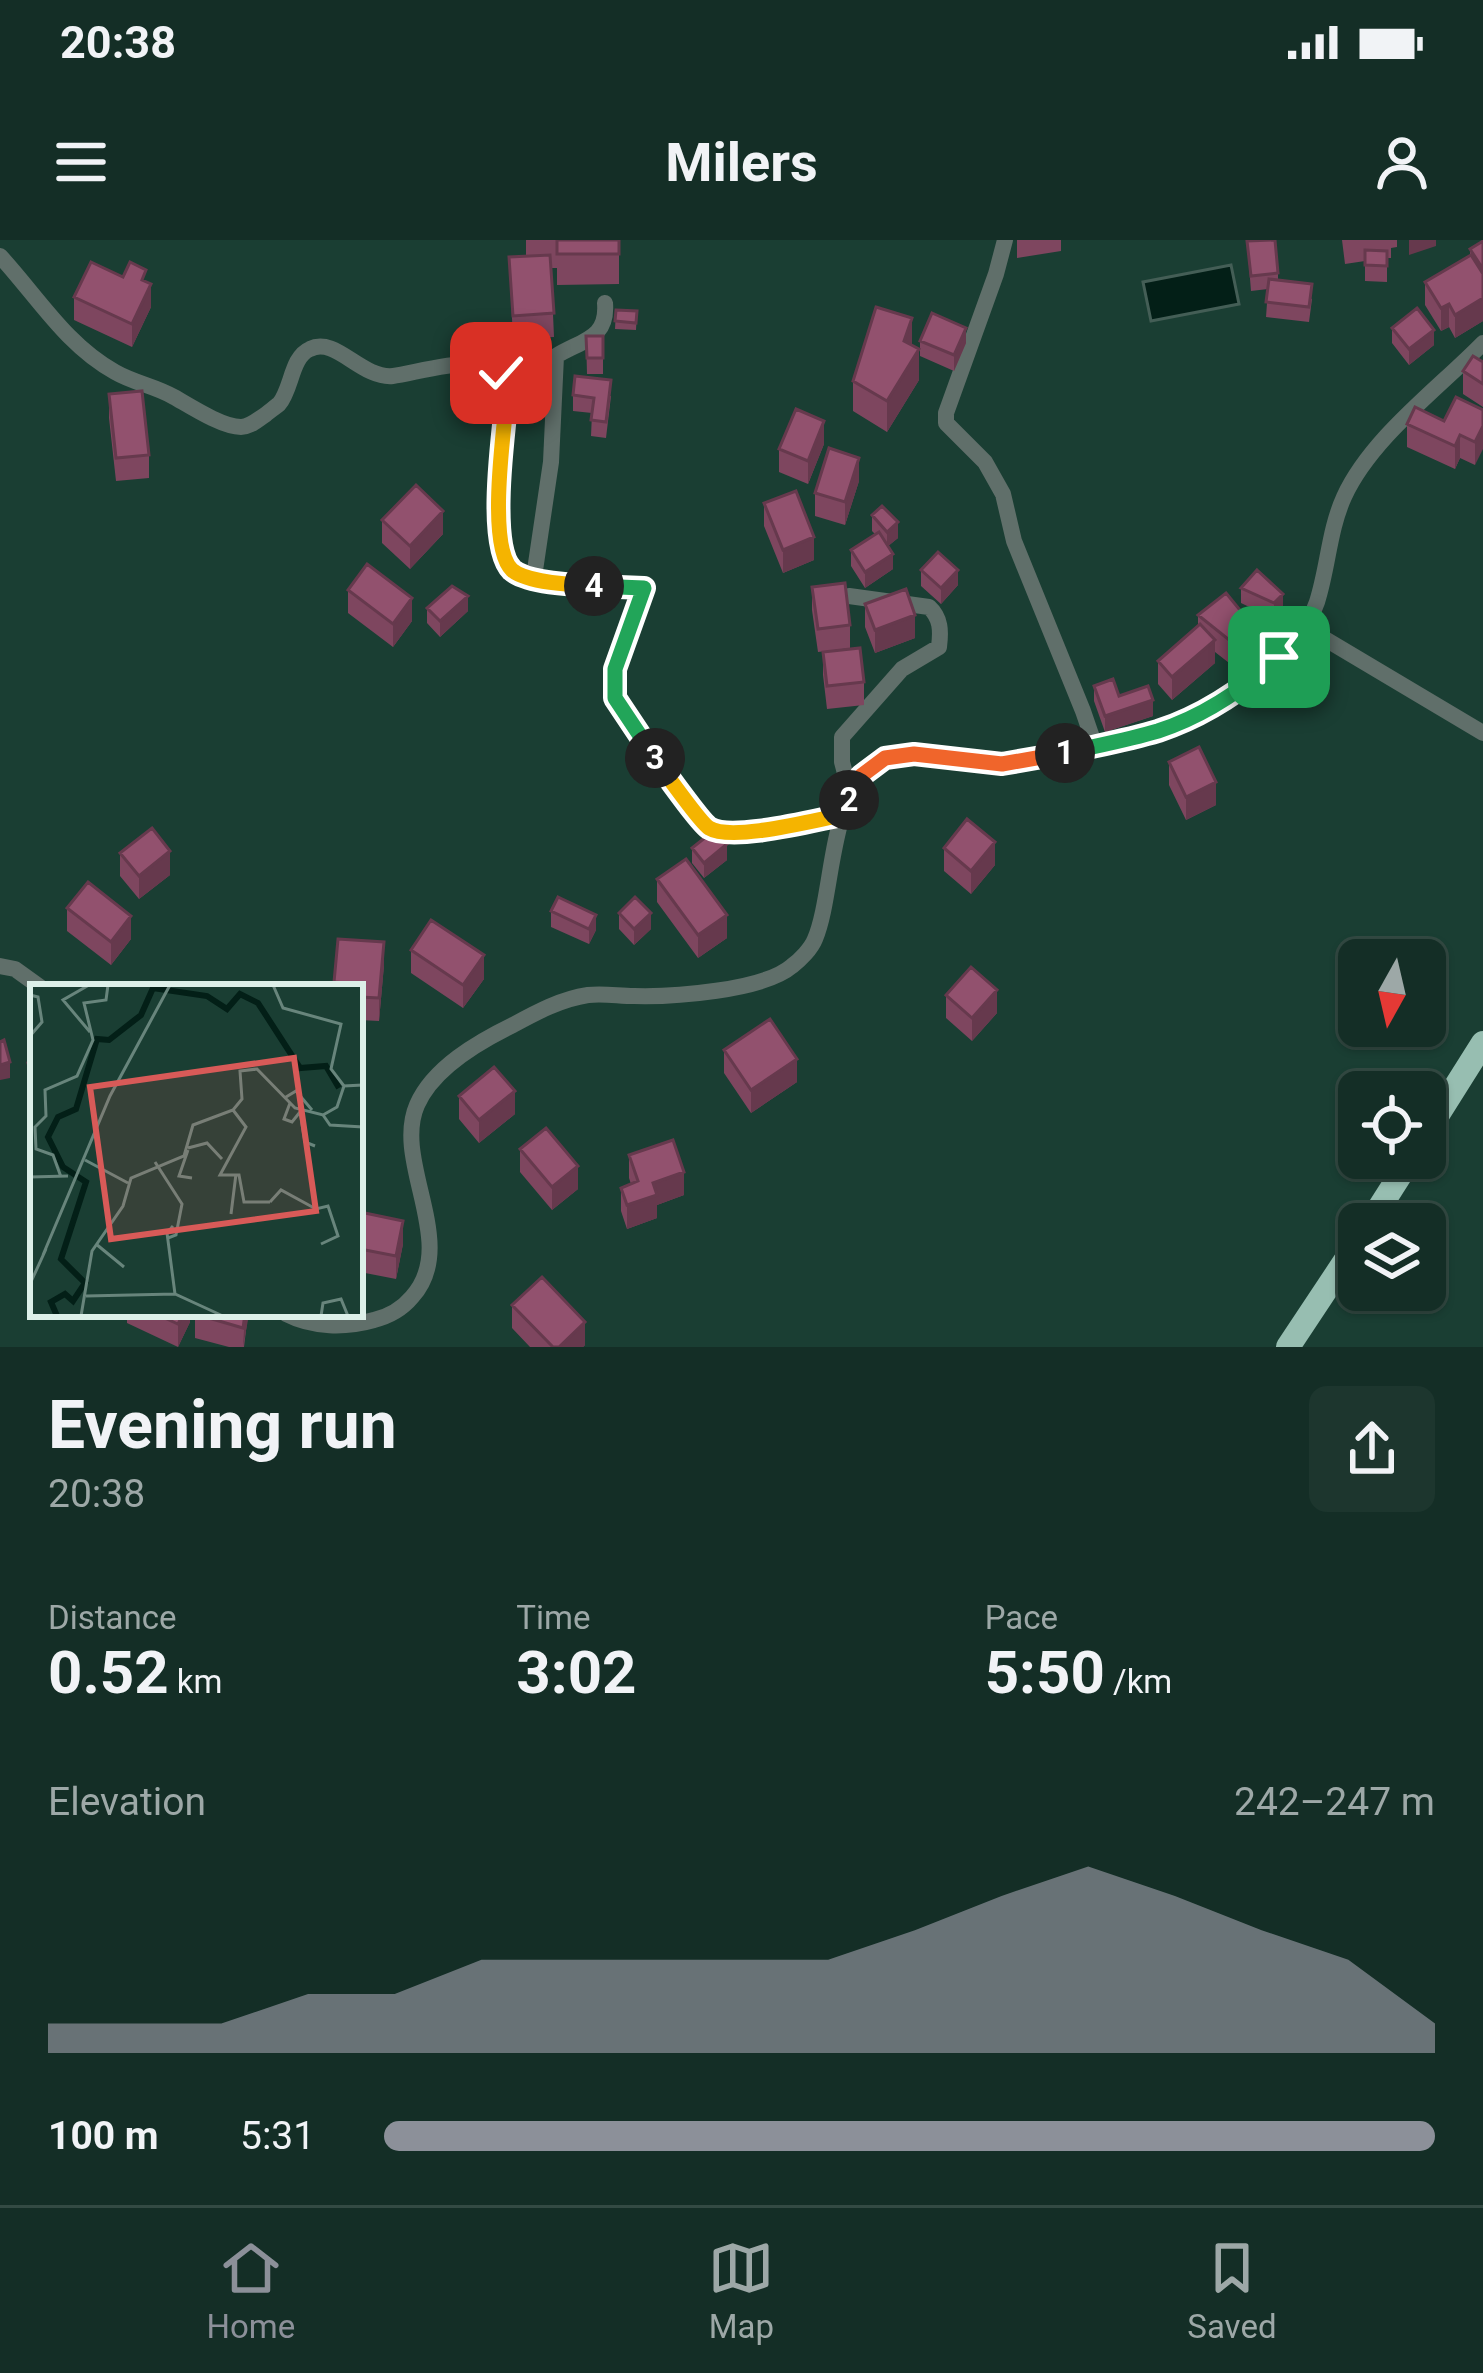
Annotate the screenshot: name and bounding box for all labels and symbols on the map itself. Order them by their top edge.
pin [450,322,552,424]
pin: 4 [564,556,624,616]
pin [1228,606,1330,708]
pin: 1 [1035,723,1095,783]
pin: 3 [625,728,685,788]
pin: 2 [819,770,879,830]
north arrow [1338,939,1446,1047]
inset map [30,984,363,1317]

